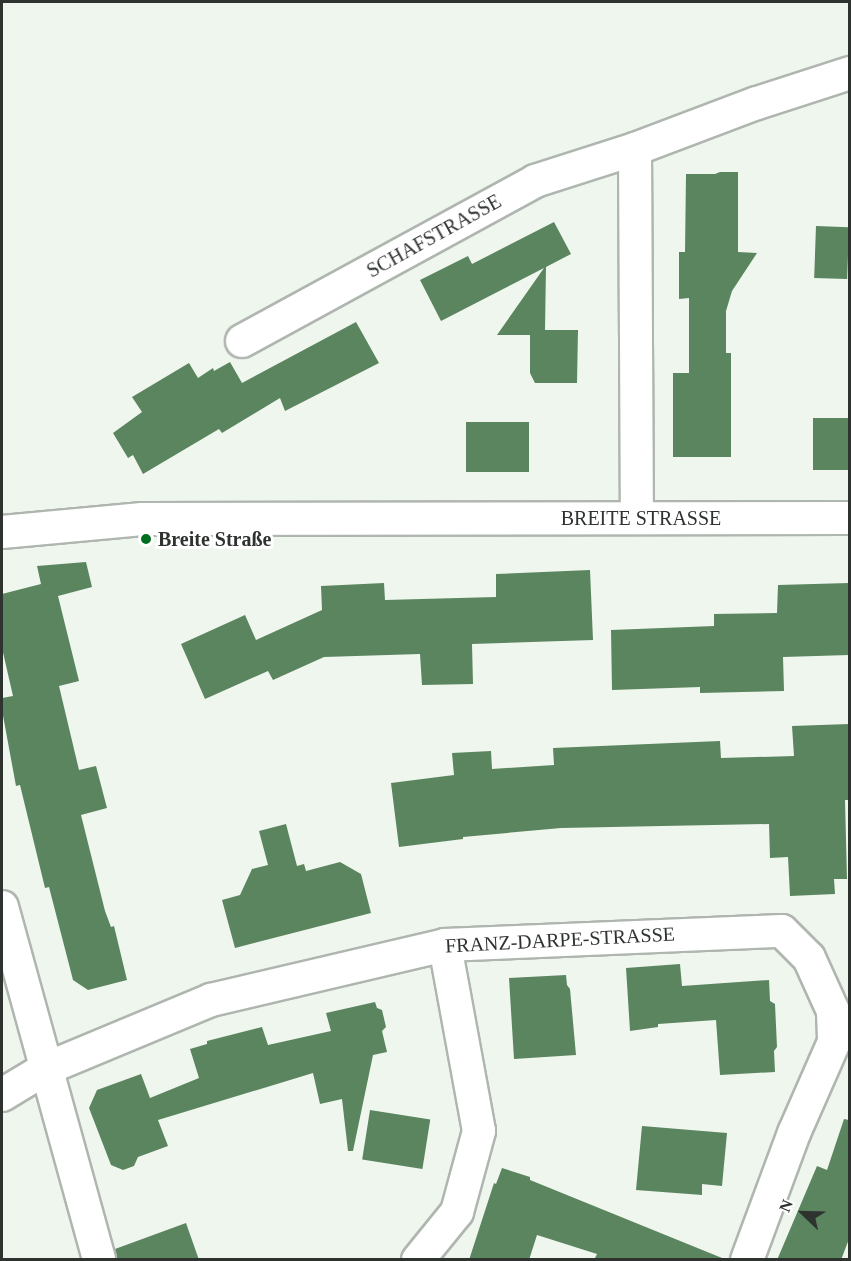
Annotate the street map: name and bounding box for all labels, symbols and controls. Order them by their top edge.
street label: SCHAFSTRASSE [363,189,505,283]
street label: BREITE STRASSE [561,506,721,530]
place label: Breite Straße [158,527,271,551]
marker: Breite Straße [139,532,153,546]
street label: FRANZ-DARPE-STRASSE [445,922,675,958]
north arrow [773,1183,833,1243]
text: N [776,1197,796,1214]

